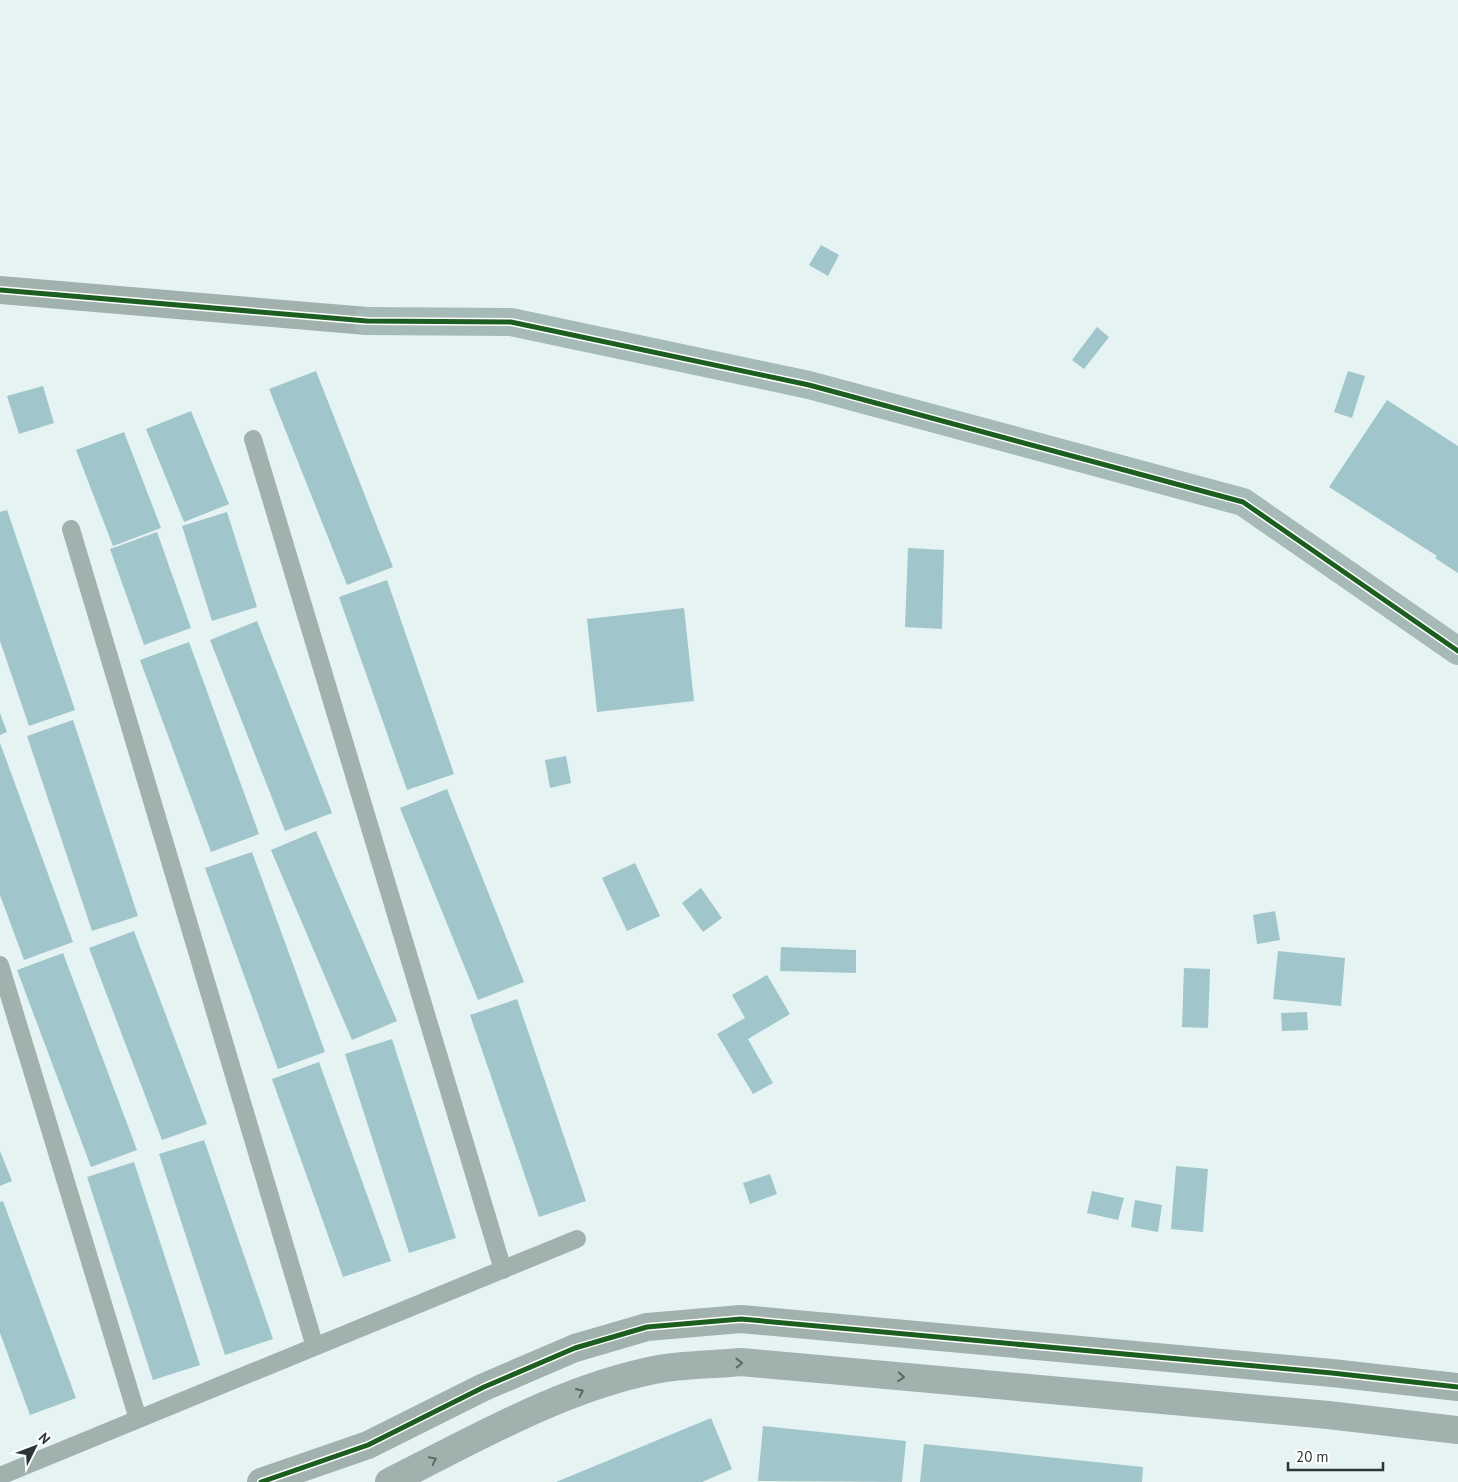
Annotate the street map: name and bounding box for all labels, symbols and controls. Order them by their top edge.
one-way arrow [736,1358,743,1368]
one-way arrow [897,1371,905,1382]
one-way arrow [575,1387,584,1398]
north arrow [10,1422,60,1472]
text: N [35,1429,54,1448]
scale bar [1288,1440,1383,1472]
text: 20 m [1296,1447,1329,1466]
one-way arrow [428,1456,437,1466]

